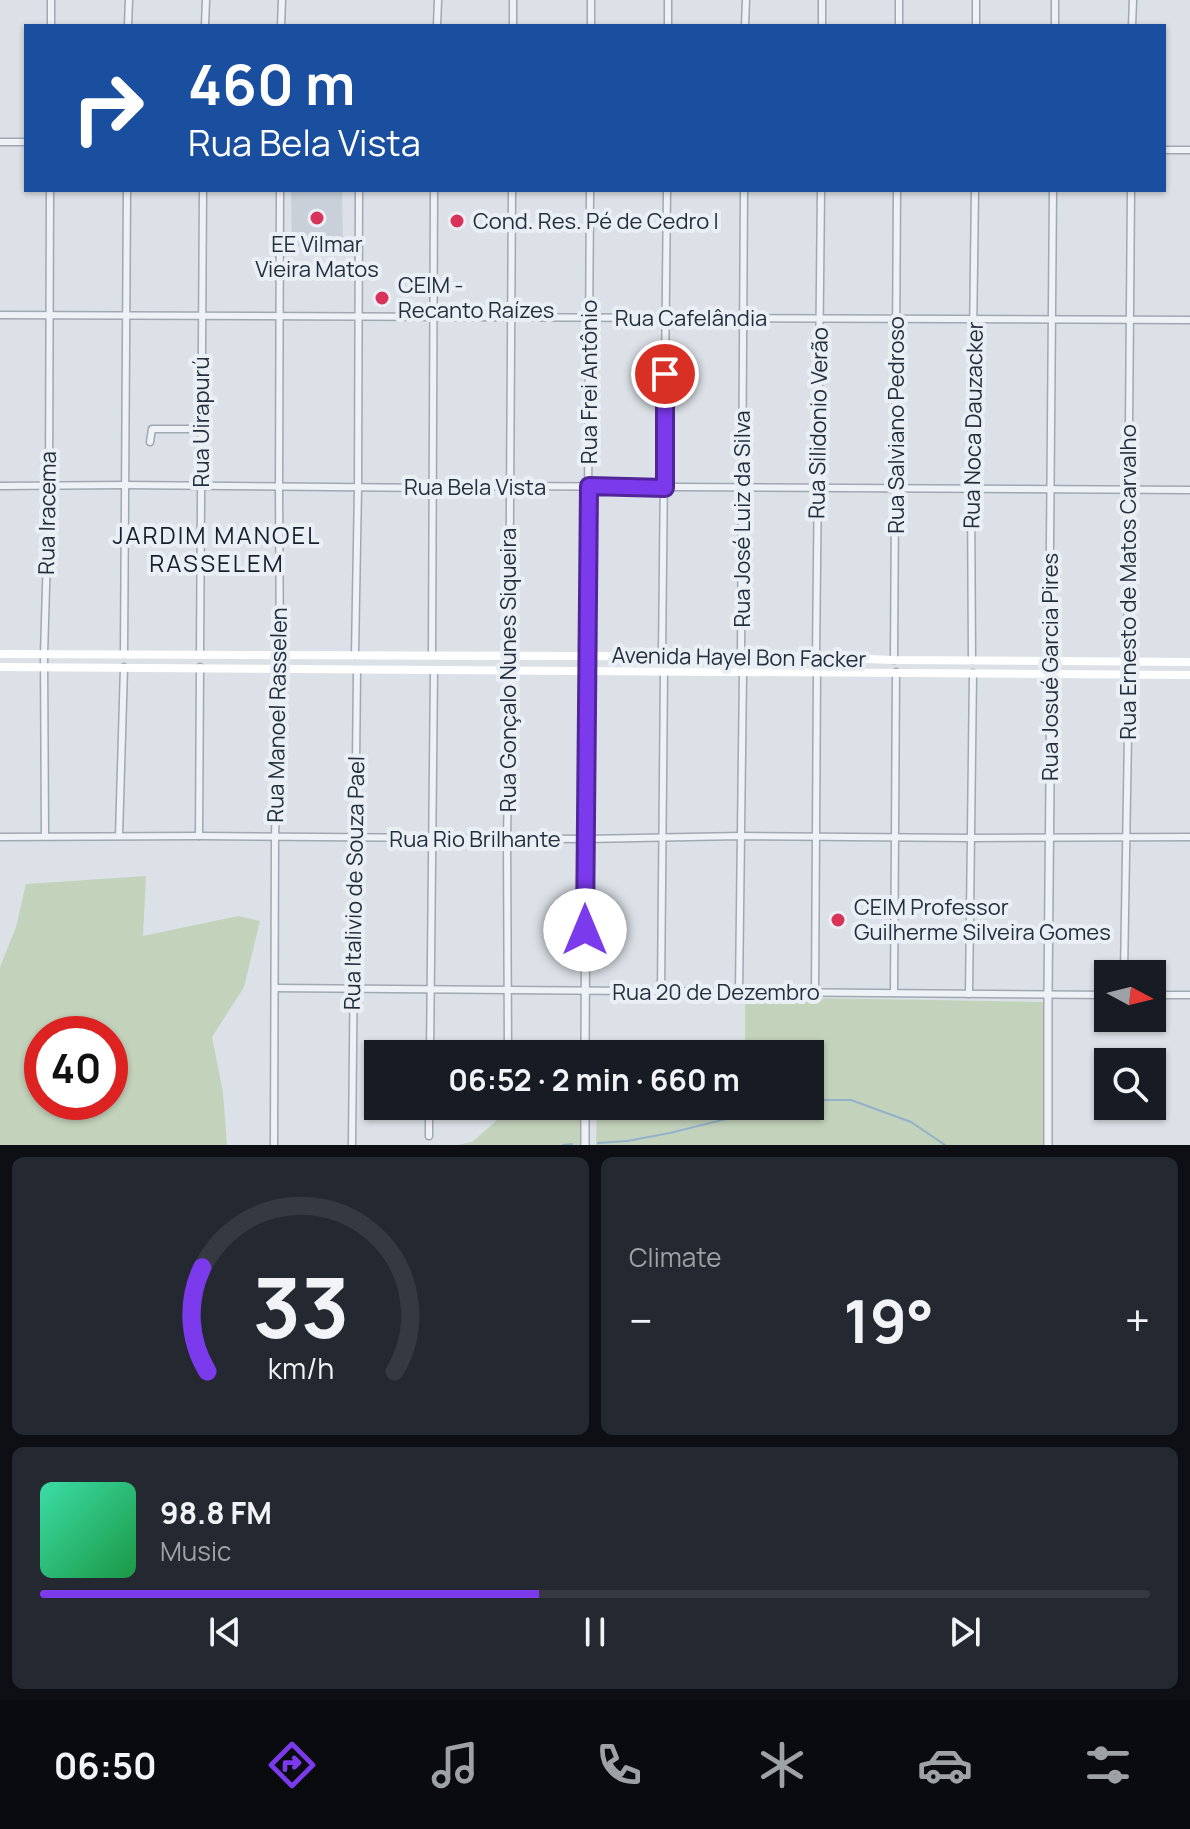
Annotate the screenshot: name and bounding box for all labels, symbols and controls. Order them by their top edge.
text: 460 m [188,45,355,122]
icon: right [56,56,160,160]
text: Rua Bela Vista [188,118,421,167]
place label: Cond. Res. Pé de Cedro I [473,206,719,236]
marker: EE Vilmar Vieira Matos [308,209,326,227]
marker: Cond. Res. Pé de Cedro I [448,212,466,230]
place label: EE Vilmar Vieira Matos [255,229,379,284]
place label: CEIM - Recanto Raízes [398,270,554,325]
marker: CEIM - Recanto Raízes [373,289,391,307]
street label: Rua Frei Antônio [574,300,604,464]
street label: Rua Cafelândia [615,303,767,333]
street label: Rua Salviano Pedroso [881,316,911,534]
street label: Rua Noca Dauzacker [956,321,990,529]
street label: Rua Silidonio Verão [801,327,835,519]
pin [631,340,699,408]
icon: arrive [643,352,687,396]
street label: Rua Uirapurú [186,357,216,487]
street label: Rua José Luiz da Silva [727,410,757,628]
street label: Rua Ernesto de Matos Carvalho [1113,424,1143,740]
street label: Rua Iracema [31,451,63,575]
street label: Rua Bela Vista [404,472,546,502]
district label: JARDIM MANOEL RASSELEM [113,518,321,579]
street label: Rua Gonçalo Nunes Siqueira [493,528,523,812]
street label: Rua Josué Garcia Pires [1035,553,1065,781]
street label: Rua Manoel Rasselen [260,607,294,823]
street label: Avenida Hayel Bon Facker [611,640,867,674]
street label: Rua Italivio de Souza Pael [337,756,371,1010]
street label: Rua Rio Brilhante [389,824,561,854]
position arrow [543,888,627,972]
place label: CEIM Professor Guilherme Silveira Gomes [854,892,1111,947]
marker: CEIM Professor Guilherme Silveira Gomes [829,911,847,929]
north arrow [1094,960,1166,1032]
map controls [1094,960,1166,1120]
street label: Rua 20 de Dezembro [612,977,820,1007]
speed limit sign: 40 [24,1016,128,1120]
button: search [1094,1048,1166,1120]
text: 06:52 · 2 min · 660 m [448,1059,740,1100]
text: Climate [629,1239,721,1275]
text: 33 [252,1249,349,1363]
text: 19° [843,1279,934,1361]
text: − [629,1290,653,1350]
text: + [1125,1290,1150,1350]
text: km/h [267,1349,334,1388]
text: 98.8 FM [160,1492,272,1533]
text: Music [160,1533,231,1569]
icon: previous [203,1610,247,1654]
icon: pause [573,1610,617,1654]
icon: next [943,1610,987,1654]
icon: directions [264,1737,320,1793]
icon: music [427,1737,483,1793]
icon: phone [591,1737,647,1793]
icon: climate [754,1737,810,1793]
icon: car [917,1737,973,1793]
icon: filters [1080,1737,1136,1793]
text: 06:50 [54,1741,157,1790]

